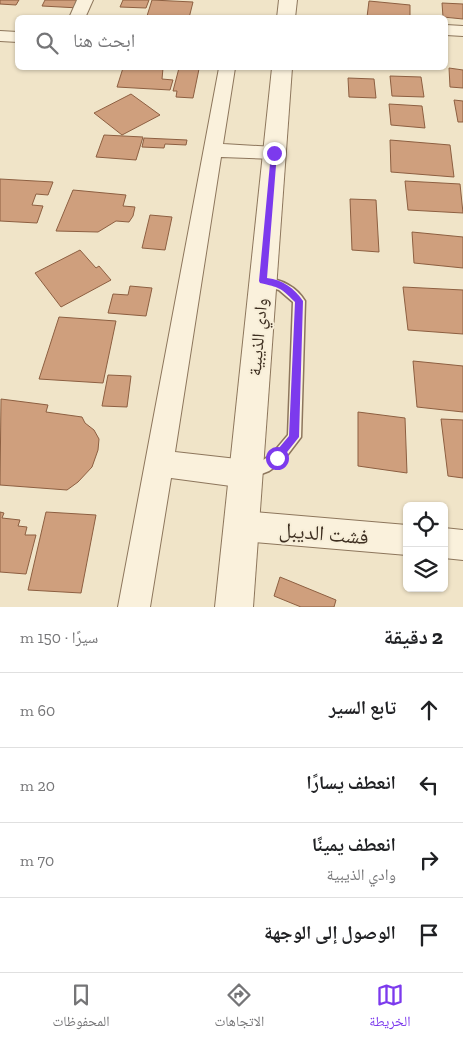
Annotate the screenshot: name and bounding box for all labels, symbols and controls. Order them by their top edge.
search box [15,15,448,70]
icon: search [33,29,61,57]
text: ابحث هنا [73,29,135,52]
route end [263,142,286,165]
street label: وادي الذيبية [244,297,276,377]
route start [266,447,289,470]
map controls [403,502,448,592]
button: locate [403,502,448,547]
street label: فشت الديبل [278,517,370,550]
button: layers [403,547,448,592]
text: 2 دقيقة [384,624,443,649]
text: سيرًا · 150 m [20,628,98,647]
text: تابع السير [329,696,396,719]
icon: ahead [415,696,443,724]
text: 60 m [20,701,55,720]
text: انعطف يسارًا [306,771,396,794]
icon: left [415,771,443,799]
text: 20 m [20,776,55,795]
text: انعطف يمينًا [312,833,396,856]
icon: right [415,846,443,874]
text: 70 m [20,851,54,870]
text: وادي الذيبية [327,865,396,884]
text: الوصول إلى الوجهة [264,921,396,944]
icon: arrive [415,921,443,949]
tab: المحفوظات [53,981,109,1035]
tab: الاتجاهات [215,981,264,1035]
tab: الخريطة [369,981,410,1035]

